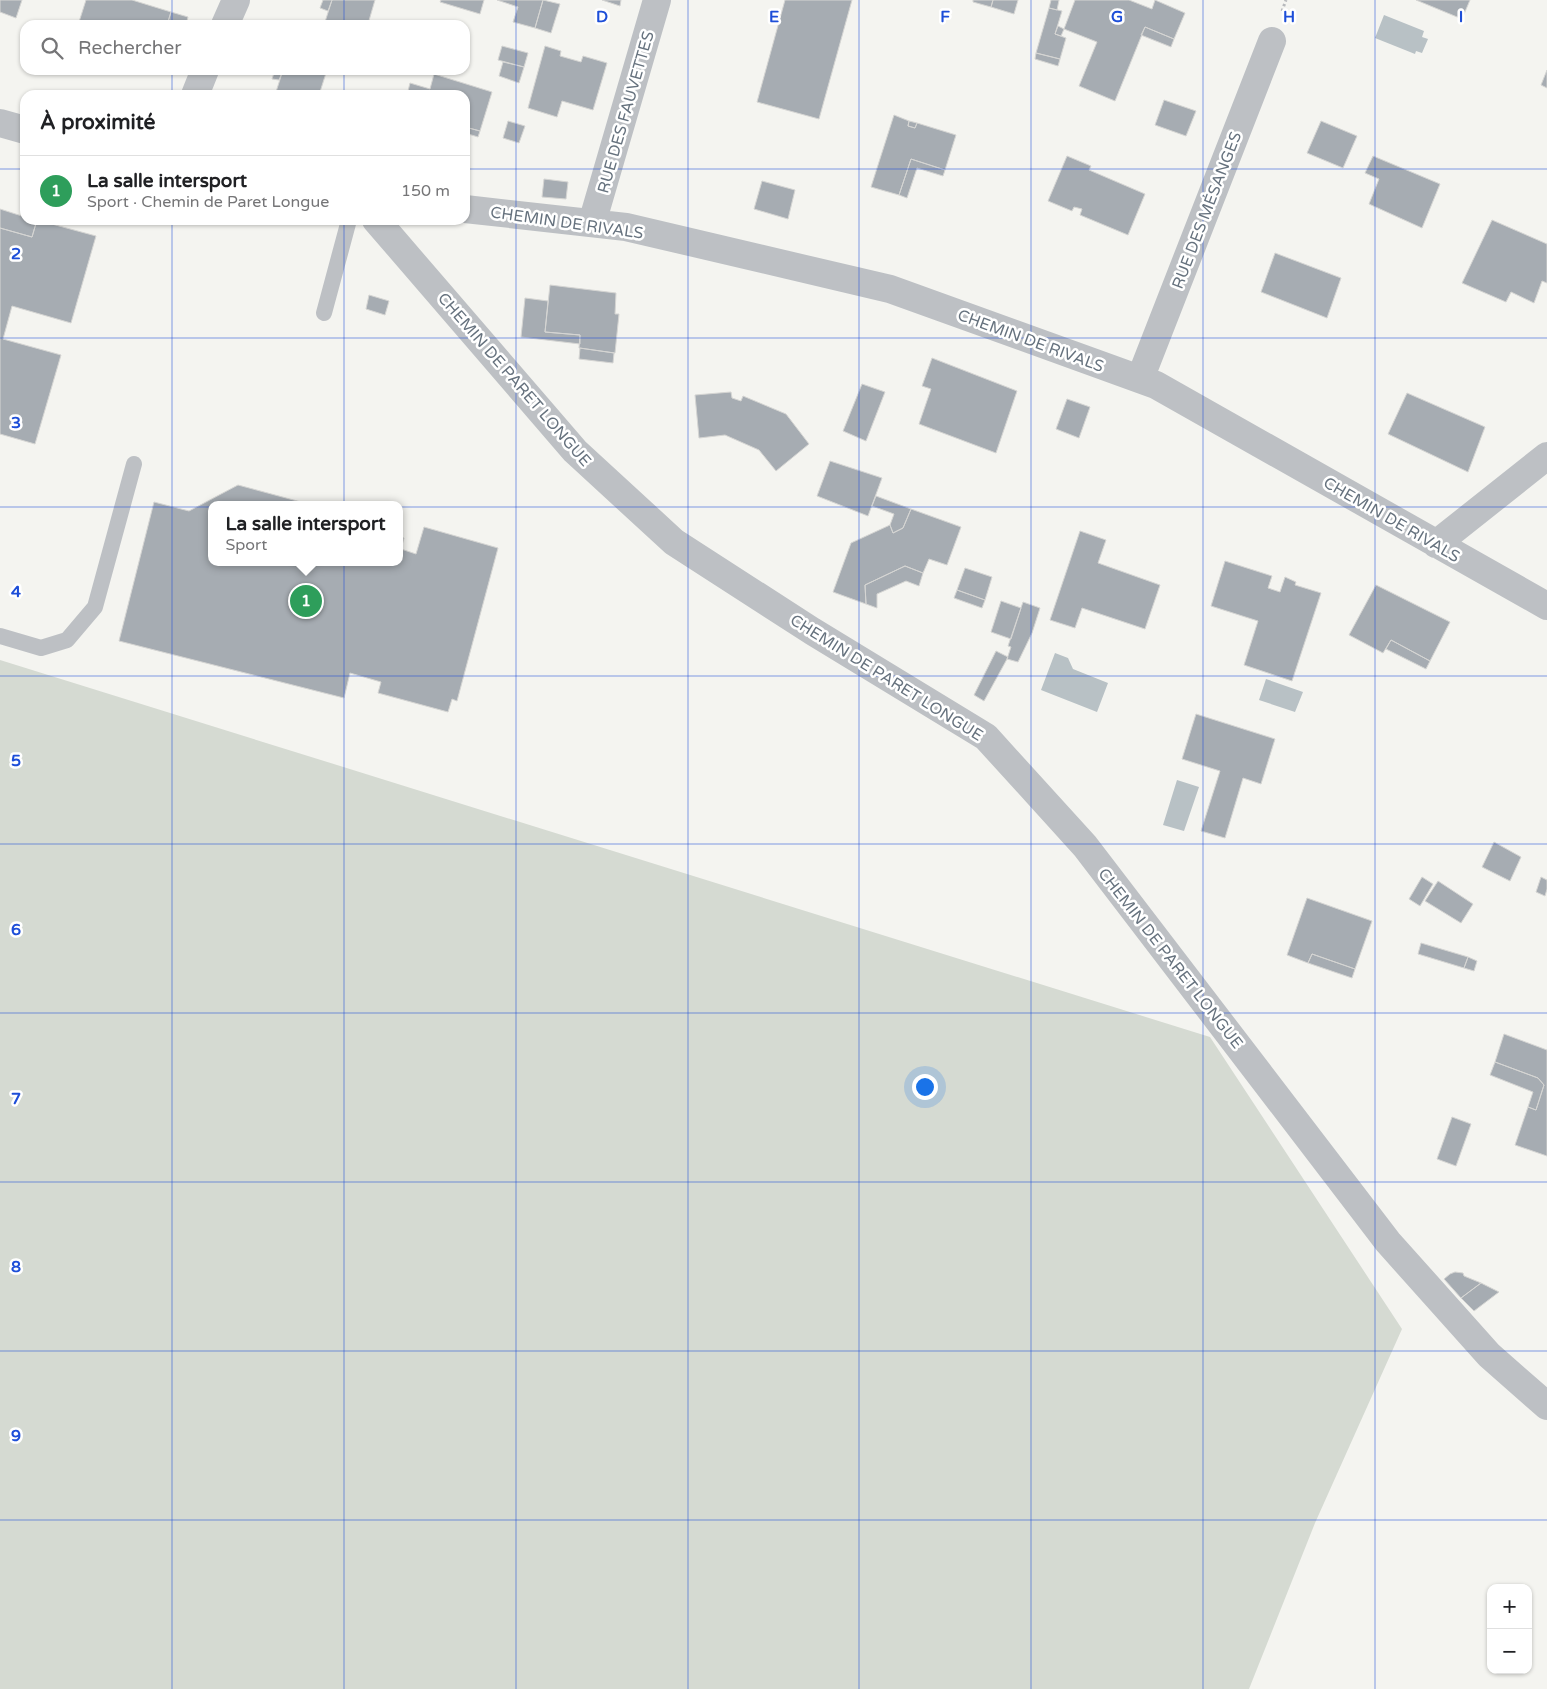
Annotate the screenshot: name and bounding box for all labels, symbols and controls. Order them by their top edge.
text: D [596,7,608,27]
text: E [769,7,779,27]
text: F [940,7,950,27]
text: G [1111,7,1123,27]
text: H [1283,7,1295,27]
text: I [1459,7,1463,27]
search box [20,20,470,75]
street label: RUE DES FAUVETTES [593,29,659,196]
icon: search [38,34,66,62]
text: Rechercher [78,37,181,59]
text: À proximité [40,110,155,135]
street label: RUE DES MÉSANGES [1168,129,1246,292]
text: La salle intersport [87,170,247,192]
text: 1 [51,181,61,201]
text: 150 m [401,181,450,201]
text: Sport · Chemin de Paret Longue [87,192,329,212]
street label: CHEMIN DE RIVALS [489,202,645,244]
text: 2 [11,244,21,264]
street label: CHEMIN DE PARET LONGUE [433,289,595,471]
street label: CHEMIN DE RIVALS [955,305,1107,377]
text: 3 [11,413,21,433]
street label: CHEMIN DE RIVALS [1320,473,1463,567]
popup [208,501,403,566]
text: La salle intersport [226,513,385,535]
text: Sport [226,535,267,555]
text: 4 [11,582,21,602]
pin: 1 [290,582,322,620]
street label: CHEMIN DE PARET LONGUE [786,610,987,746]
text: 5 [11,751,21,771]
street label: CHEMIN DE PARET LONGUE [1093,864,1247,1053]
text: 6 [11,920,21,940]
your location [912,1074,938,1100]
text: 7 [11,1089,21,1109]
text: 8 [11,1257,21,1277]
text: 9 [11,1426,21,1446]
map controls [1487,1584,1532,1674]
button: + [1487,1584,1532,1629]
button: − [1487,1629,1532,1674]

